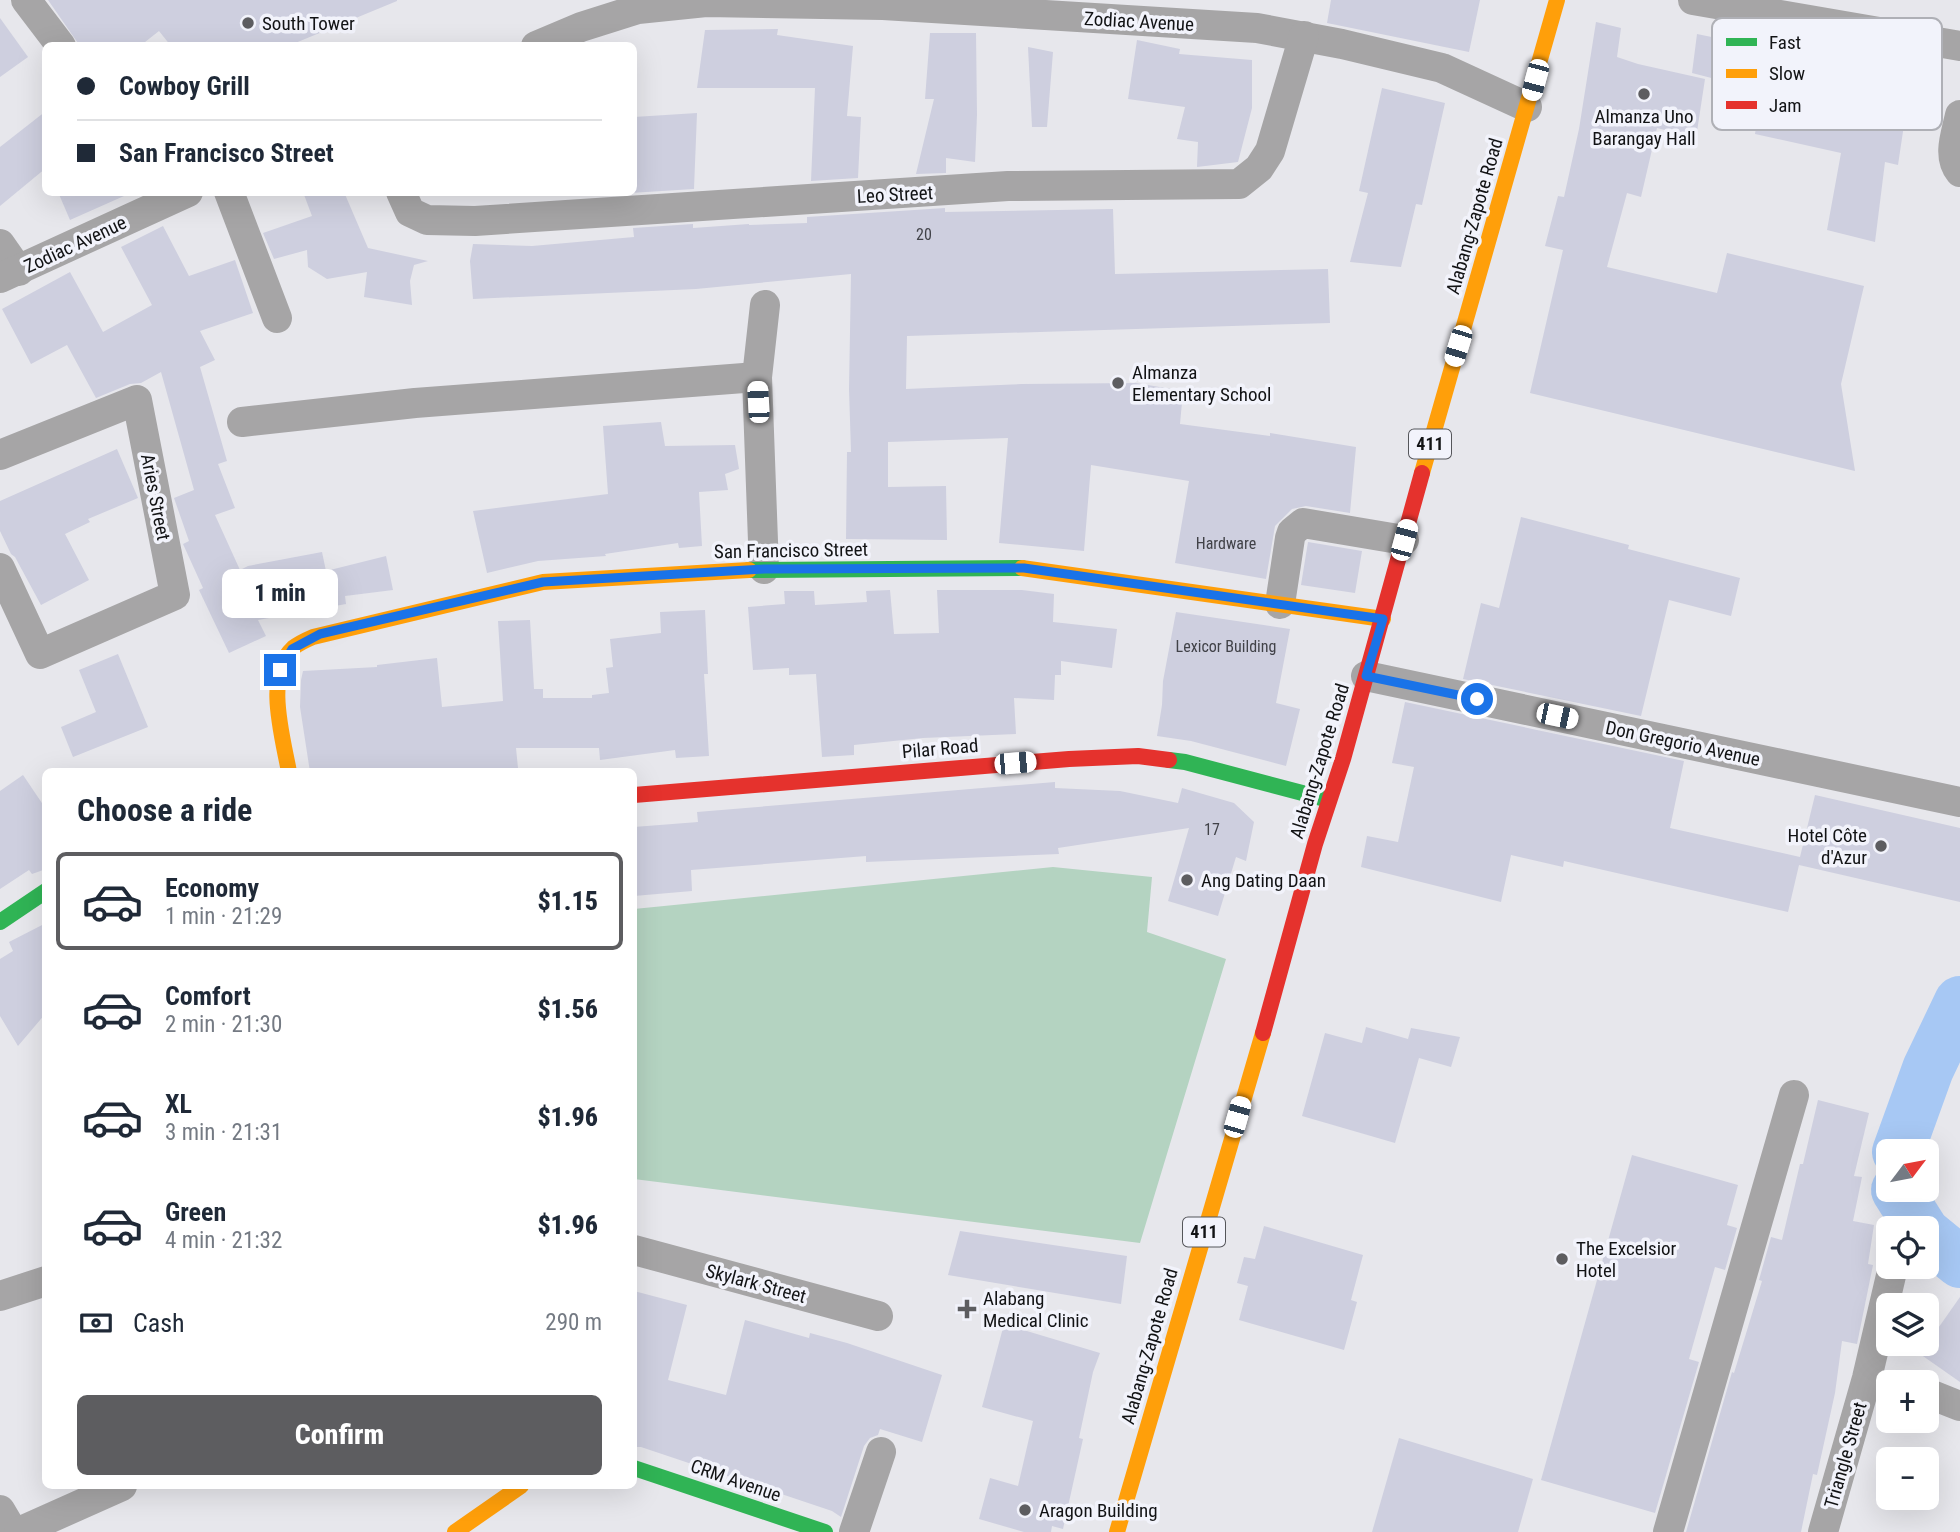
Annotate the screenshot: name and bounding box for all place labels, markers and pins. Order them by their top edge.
place label: South Tower [262,12,355,35]
marker: South Tower [240,15,256,31]
marker: Almanza Uno Barangay Hall [1636,86,1652,102]
place label: Almanza Uno Barangay Hall [1592,105,1696,150]
place label: Almanza Elementary School [1132,361,1271,406]
marker: Almanza Elementary School [1110,375,1126,391]
place label: Hotel Côte d'Azur [1788,824,1867,869]
marker: Hotel Côte d'Azur [1873,838,1889,854]
place label: Ang Dating Daan [1201,869,1326,892]
marker: Ang Dating Daan [1179,872,1195,888]
place label: The Excelsior Hotel [1576,1237,1677,1282]
marker: The Excelsior Hotel [1554,1251,1570,1267]
place label: Alabang Medical Clinic [983,1287,1089,1332]
marker: Alabang Medical Clinic [957,1299,977,1319]
place label: Aragon Building [1039,1499,1158,1522]
marker: Aragon Building [1017,1502,1033,1518]

